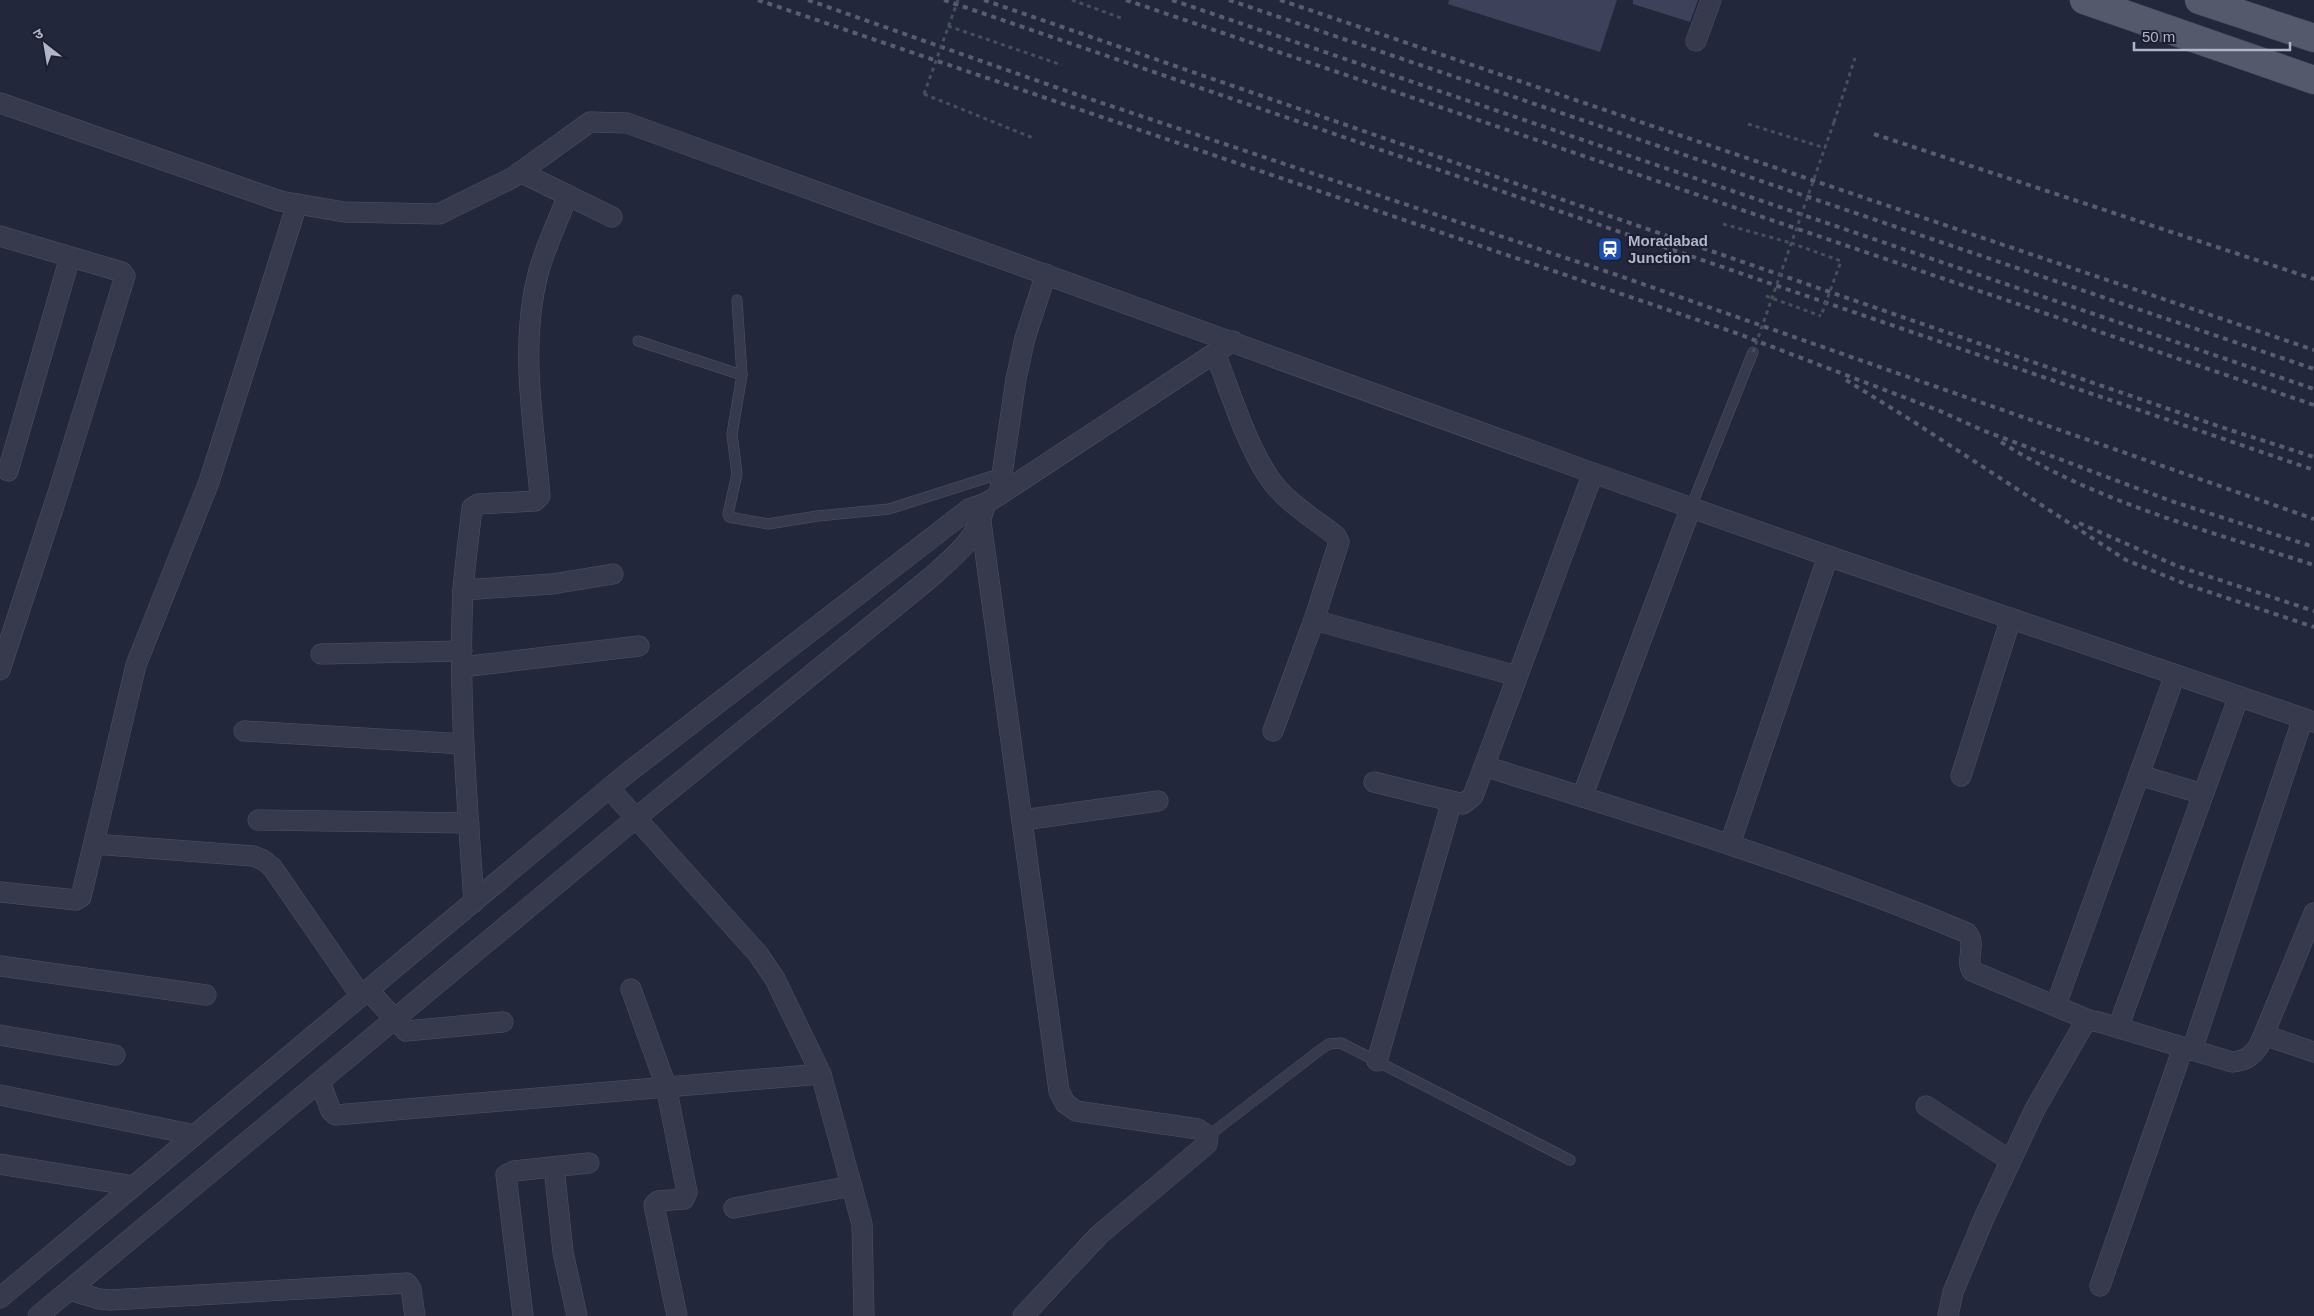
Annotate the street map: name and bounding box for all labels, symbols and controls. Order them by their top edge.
north arrow [20,20,70,70]
scale bar [2134,20,2290,52]
text: उ [31,24,47,43]
text: 50 m [2142,28,2175,45]
place label: Moradabad Junction [1628,232,1708,266]
station icon: Moradabad Junction [1597,236,1623,262]

